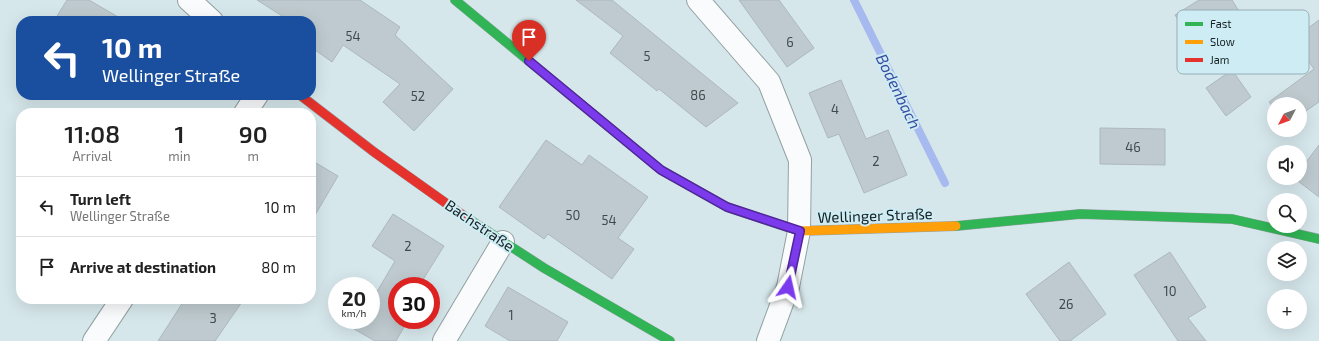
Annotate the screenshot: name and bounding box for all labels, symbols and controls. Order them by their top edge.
legend [1177,10,1309,74]
text: Fast [1210,17,1232,30]
pin [512,20,546,61]
icon: arrive [518,26,540,48]
house number: 54 [346,28,360,44]
text: 10 m [102,30,162,64]
icon: left [36,32,88,84]
house number: 6 [786,34,794,50]
text: Slow [1210,35,1235,48]
house number: 5 [644,48,651,64]
water label: Bodenbach [873,50,925,132]
text: Jam [1210,53,1229,66]
text: Wellinger Straße [102,64,240,86]
house number: 86 [690,87,706,103]
house number: 52 [411,88,425,104]
north arrow [1267,97,1307,137]
map controls [1267,97,1307,329]
house number: 4 [831,101,839,117]
text: 11:08 [64,119,120,148]
text: 1 [174,119,184,148]
text: 90 [239,119,268,148]
house number: 46 [1125,139,1141,155]
button: sound [1267,145,1307,185]
text: Arrival [72,148,112,164]
text: min [168,148,190,164]
text: m [248,148,259,164]
house number: 2 [872,153,880,169]
text: Turn left [70,190,131,208]
button: search [1267,193,1307,233]
street label: Bachstraße [442,195,518,255]
icon: left [36,196,58,218]
text: 10 m [264,198,296,216]
street label: Wellinger Straße [817,204,933,226]
house number: 50 [566,207,580,223]
text: Wellinger Straße [70,208,170,224]
house number: 54 [602,212,616,228]
house number: 2 [404,238,412,254]
button: layers [1267,241,1307,281]
icon: arrive [36,256,58,278]
text: Arrive at destination [70,258,216,276]
text: 80 m [261,258,296,276]
position arrow [767,266,809,308]
speed limit sign: 30 [388,277,440,329]
house number: 10 [1163,283,1177,299]
text: 20 [342,286,366,310]
button: + [1267,289,1307,329]
house number: 26 [1059,296,1073,312]
text: km/h [342,307,366,319]
house number: 1 [508,307,514,323]
house number: 3 [209,310,217,326]

